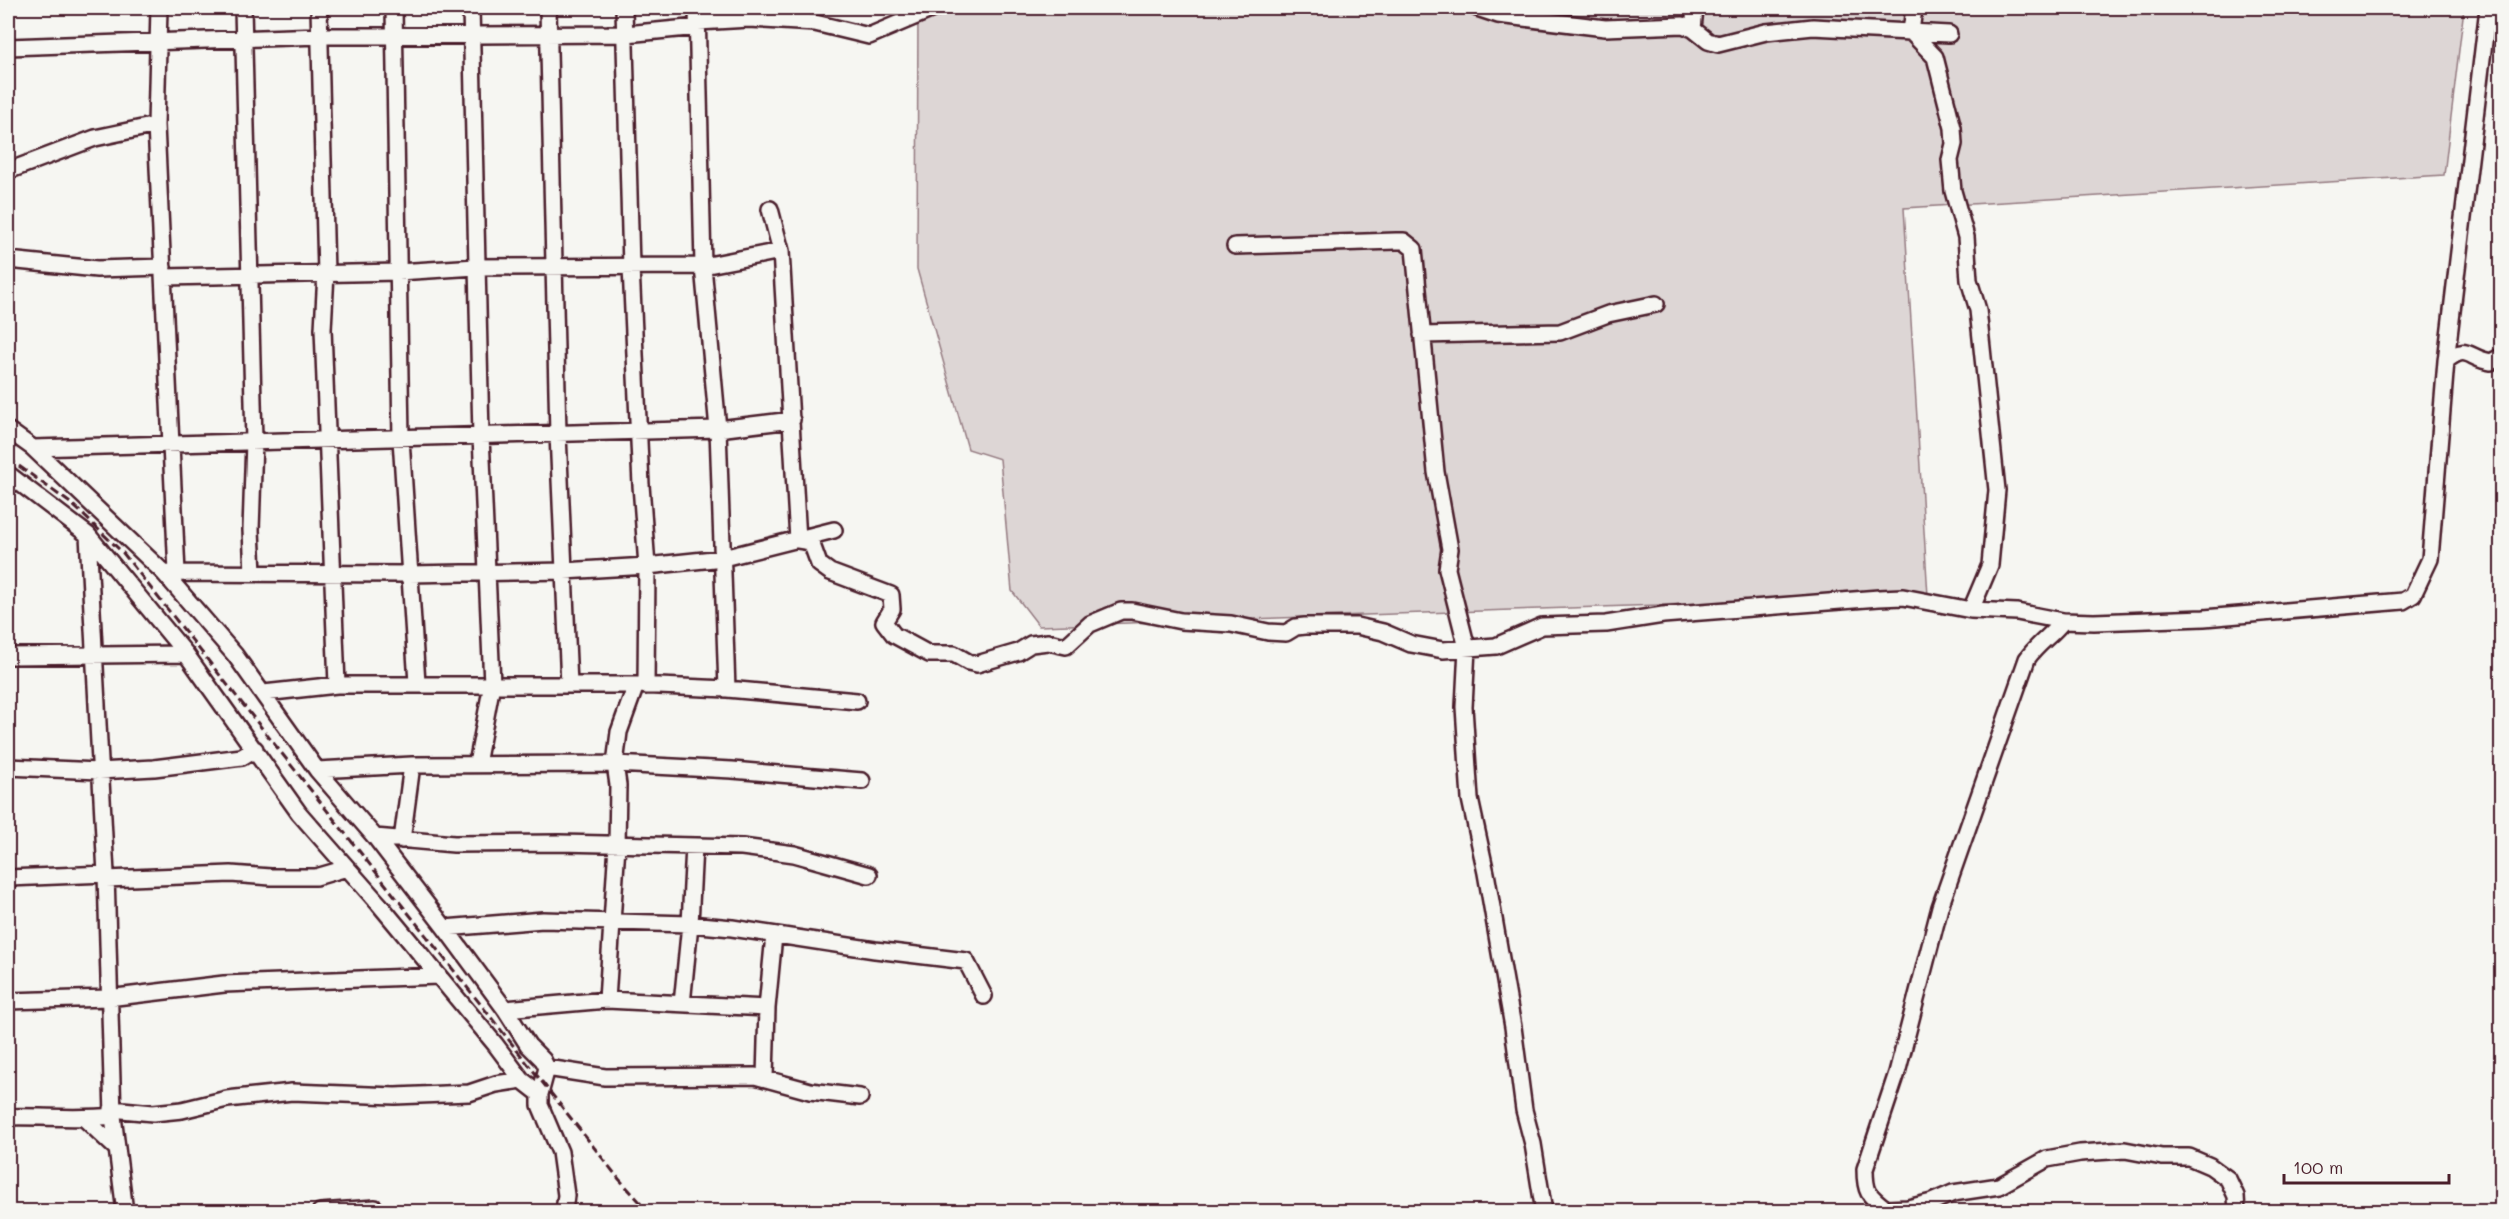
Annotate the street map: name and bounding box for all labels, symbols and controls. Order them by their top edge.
scale bar [2284,1147,2449,1185]
text: 100 m [2293,1155,2343,1179]

